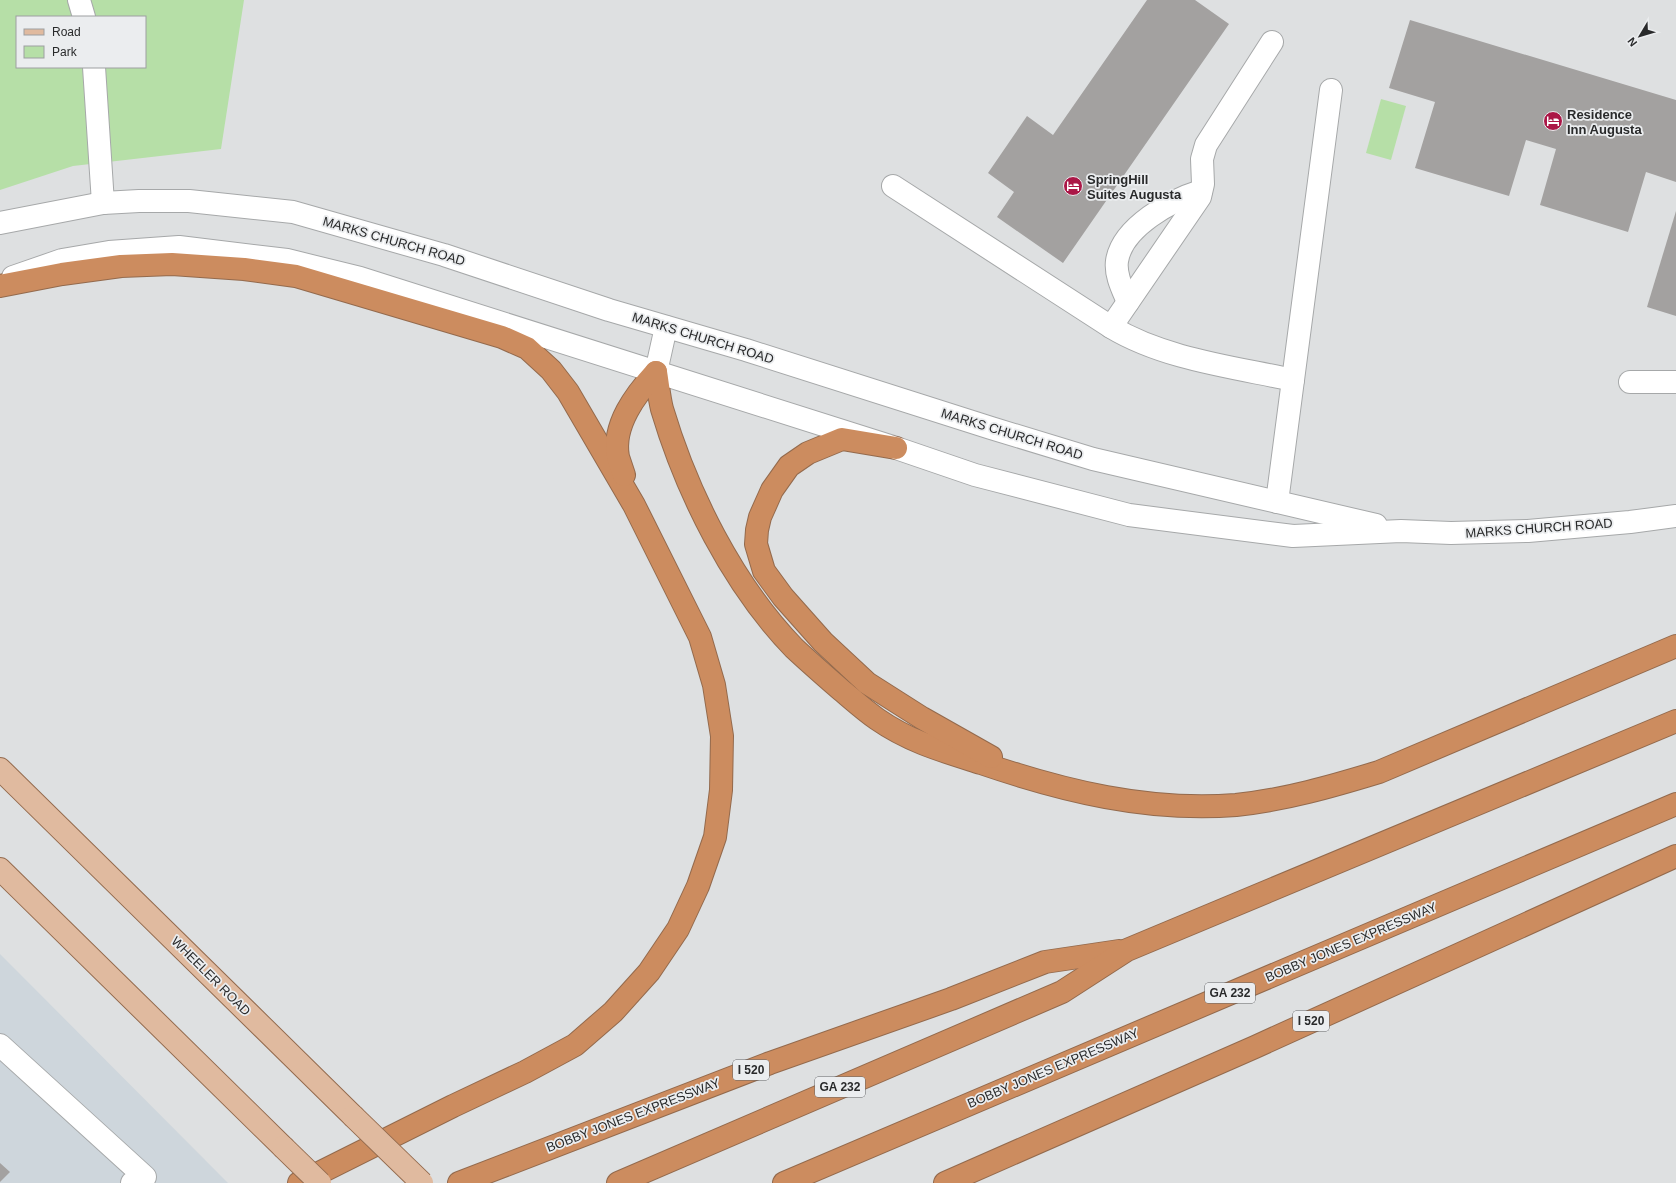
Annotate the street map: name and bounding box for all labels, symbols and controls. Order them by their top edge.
legend [16,16,146,68]
north arrow [1620,16,1660,56]
text: Road [52,25,81,39]
text: N [1625,35,1639,49]
text: Park [52,45,78,59]
place label: Residence Inn Augusta [1567,107,1642,137]
hotel icon: Residence Inn Augusta [1542,110,1564,132]
place label: SpringHill Suites Augusta [1087,172,1182,202]
hotel icon: SpringHill Suites Augusta [1062,175,1084,197]
street label: MARKS CHURCH ROAD [321,213,467,269]
street label: MARKS CHURCH ROAD [630,309,776,367]
street label: MARKS CHURCH ROAD [939,405,1085,463]
street label: MARKS CHURCH ROAD [1465,515,1613,541]
street label: BOBBY JONES EXPRESSWAY [1263,899,1439,985]
street label: WHEELER ROAD [168,933,254,1019]
road number: GA 232 [1205,983,1255,1003]
road number: I 520 [1293,1011,1329,1031]
street label: BOBBY JONES EXPRESSWAY [965,1025,1141,1111]
road number: I 520 [733,1060,769,1080]
street label: BOBBY JONES EXPRESSWAY [544,1075,722,1155]
road number: GA 232 [815,1077,865,1097]

